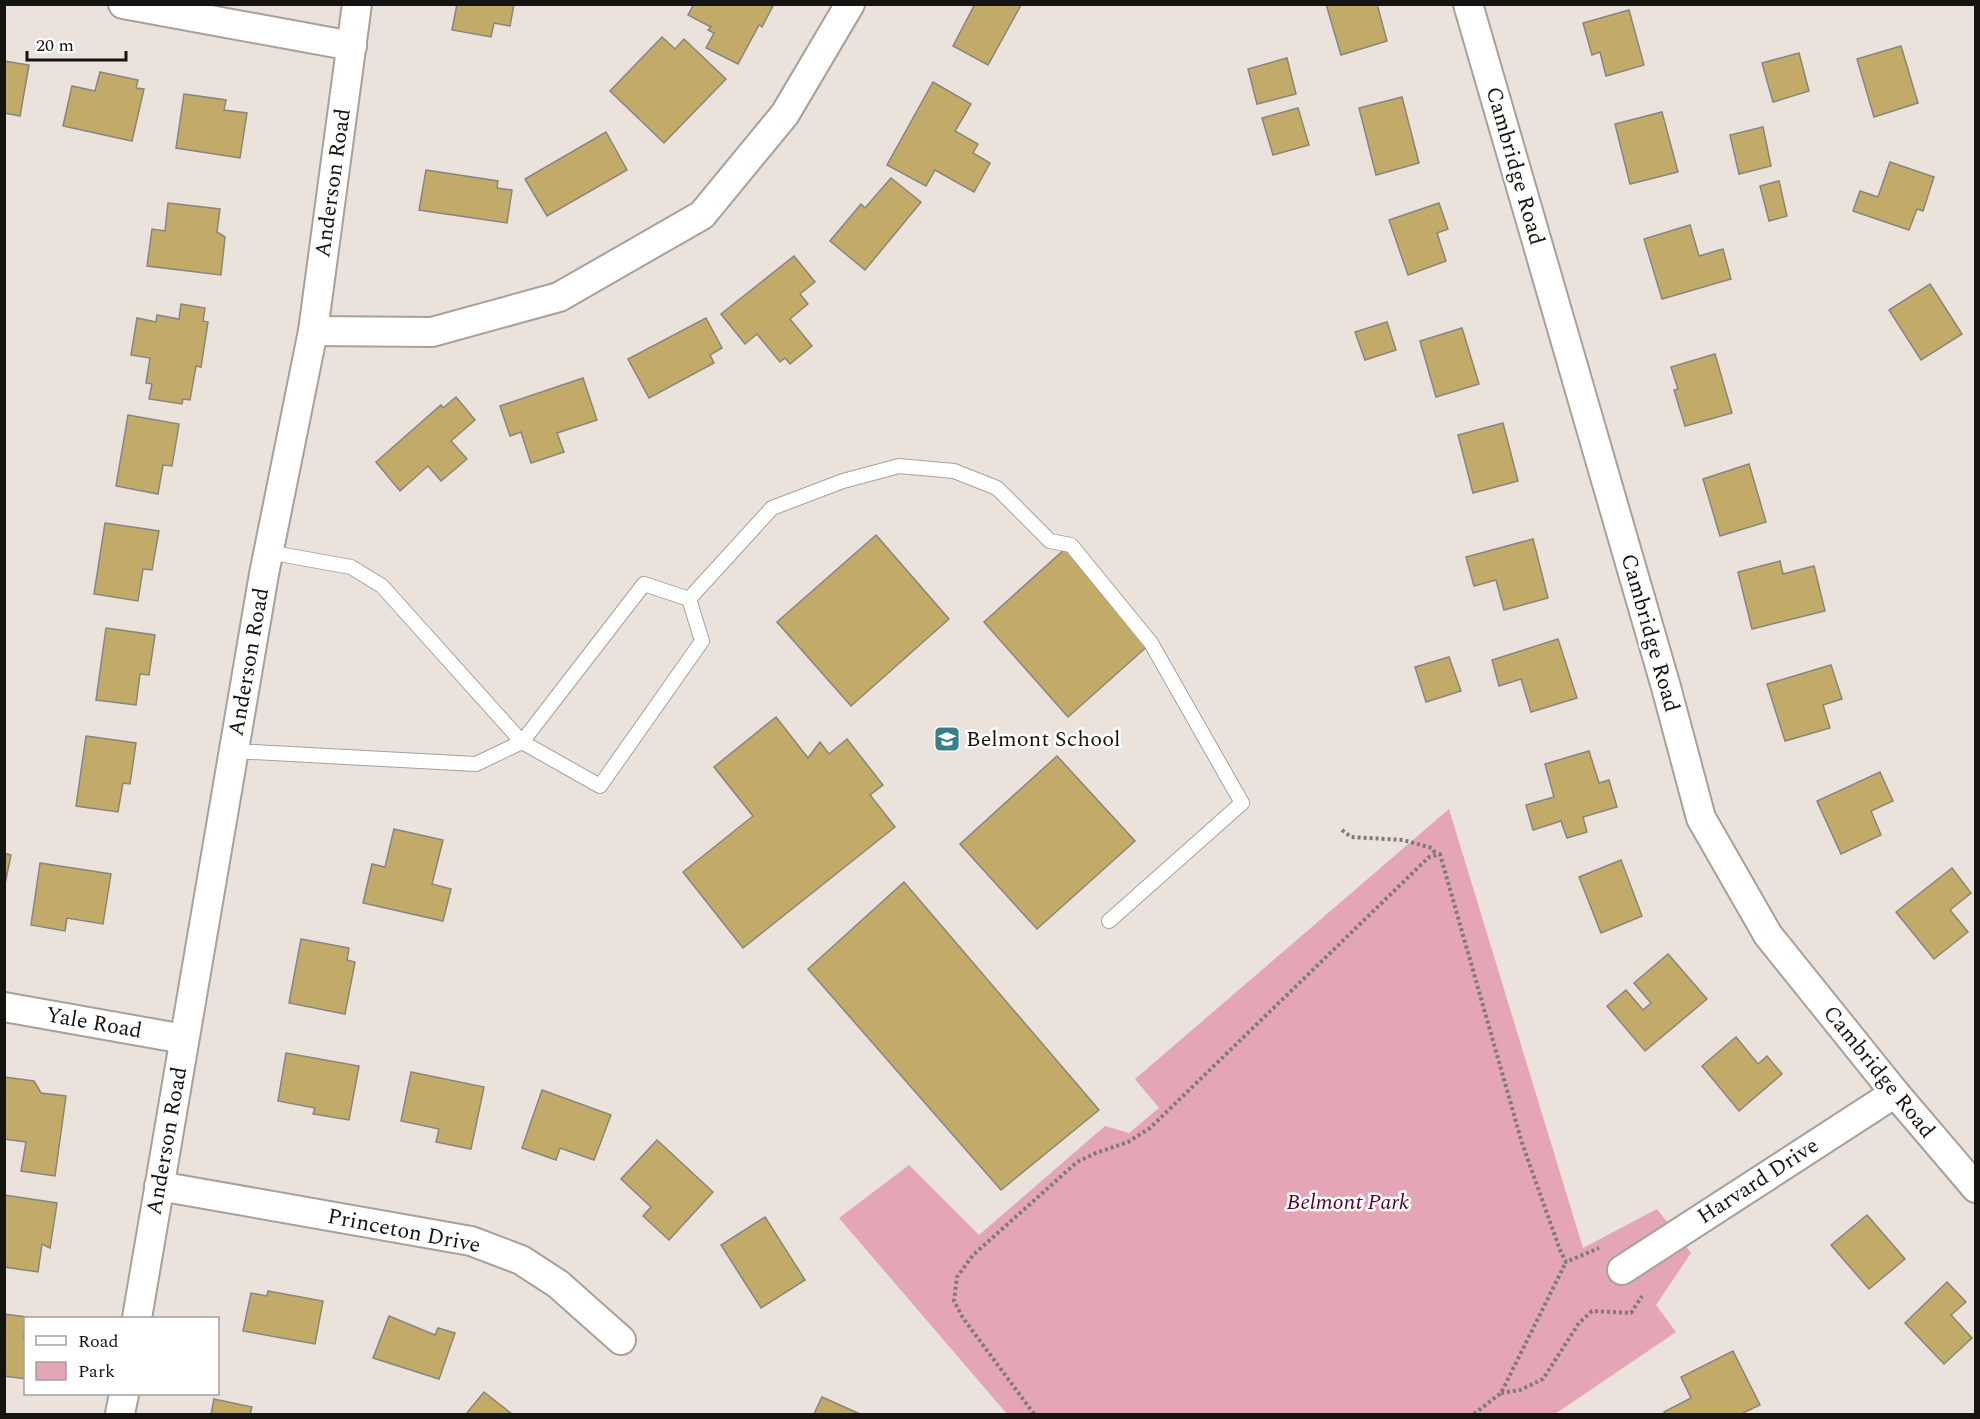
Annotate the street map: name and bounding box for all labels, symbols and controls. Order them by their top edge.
scale bar [27,24,126,62]
text: 20 m [36,32,74,59]
street label: Cambridge Road [1477,83,1553,249]
street label: Anderson Road [306,106,360,260]
street label: Cambridge Road [1612,550,1688,716]
street label: Anderson Road [220,585,278,739]
place label: Belmont School [966,723,1121,756]
school or university icon: Belmont School [932,724,962,754]
street label: Yale Road [43,998,145,1048]
street label: Cambridge Road [1815,998,1943,1146]
street label: Anderson Road [138,1064,196,1218]
street label: Harvard Drive [1691,1129,1825,1233]
park label: Belmont Park [1287,1186,1409,1219]
street label: Princeton Drive [325,1200,483,1262]
legend [24,1317,219,1395]
text: Road [78,1328,119,1355]
text: Park [78,1358,115,1385]

